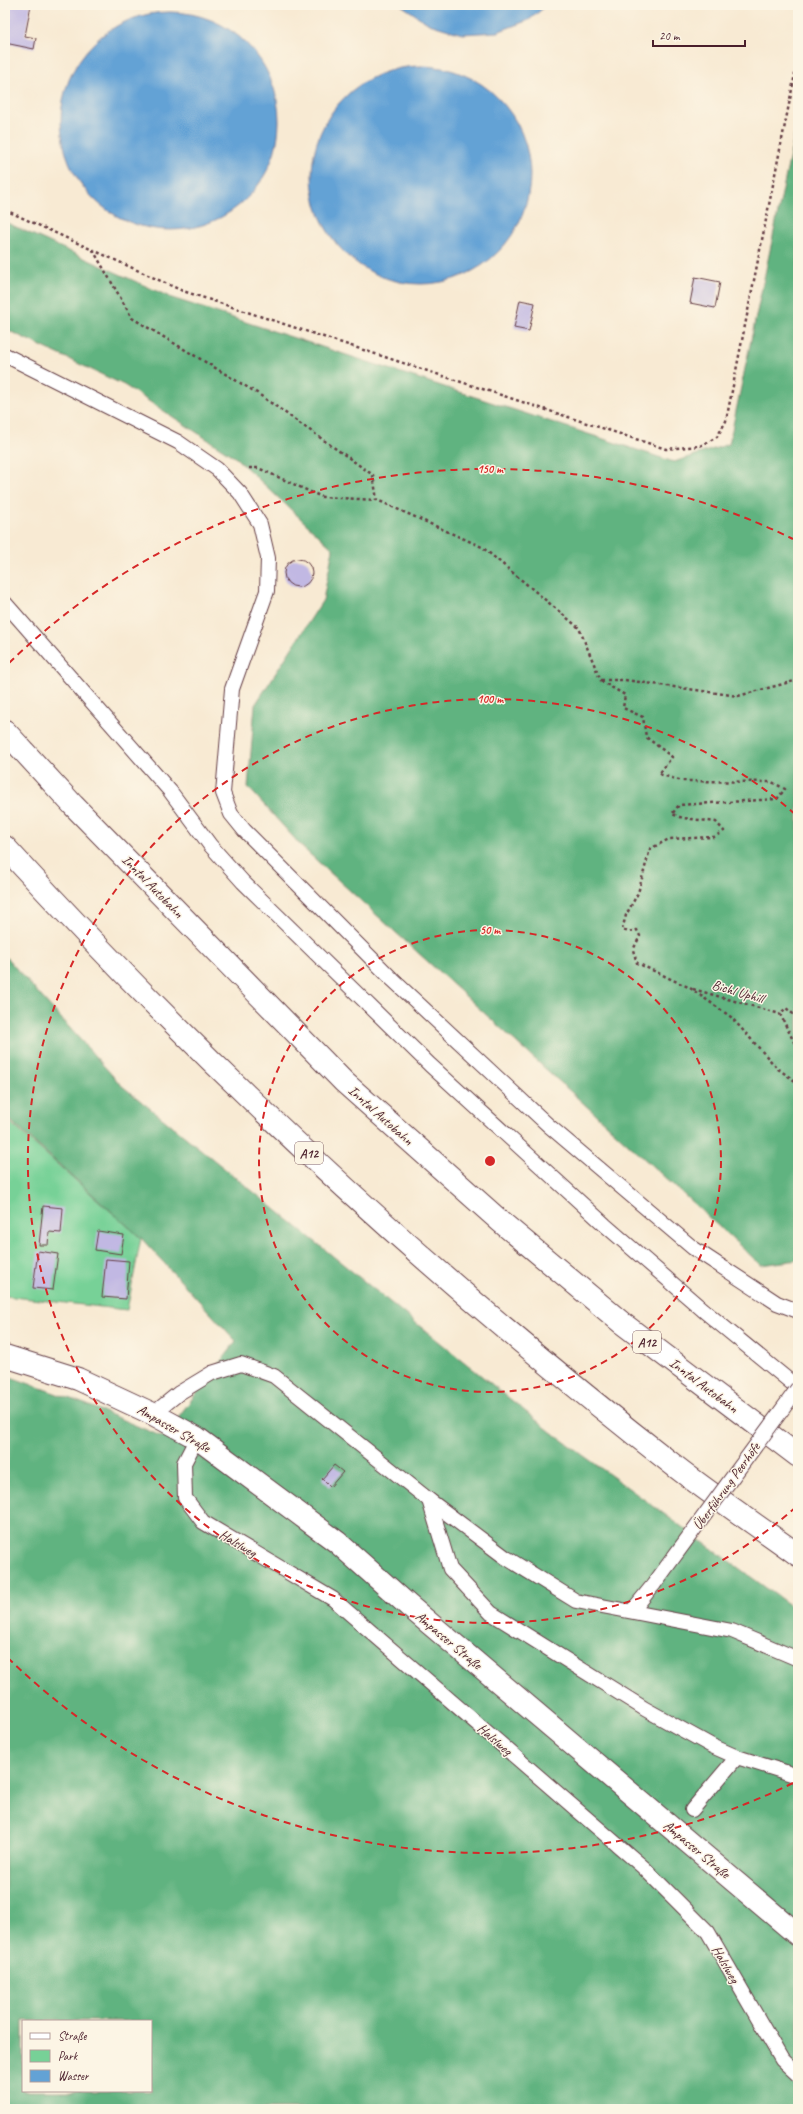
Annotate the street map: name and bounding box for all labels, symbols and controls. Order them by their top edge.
scale bar [653,22,745,48]
text: 20 m [659,28,681,44]
text: 150 m [477,461,504,477]
text: 100 m [477,691,504,707]
street label: Inntal Autobahn [118,851,187,922]
text: 50 m [480,922,501,938]
street label: Bichl Uphill [710,976,768,1008]
street label: Inntal Autobahn [345,1082,417,1149]
road number: A12 [295,1142,323,1164]
centre of rings [483,1154,497,1168]
road number: A12 [633,1331,661,1353]
street label: Inntal Autobahn [666,1354,742,1417]
street label: Ampasser Straße [134,1401,214,1457]
street label: Überführung Peerhöfe [689,1438,765,1533]
street label: Halslweg [216,1526,260,1562]
street label: Ampasser Straße [412,1608,486,1674]
street label: Halslweg [474,1720,516,1760]
street label: Ampasser Straße [660,1817,734,1883]
street label: Halslweg [708,1943,744,1987]
legend [22,2020,152,2092]
text: Straße [58,2028,87,2044]
text: Park [58,2048,79,2064]
text: Wasser [58,2068,90,2084]

